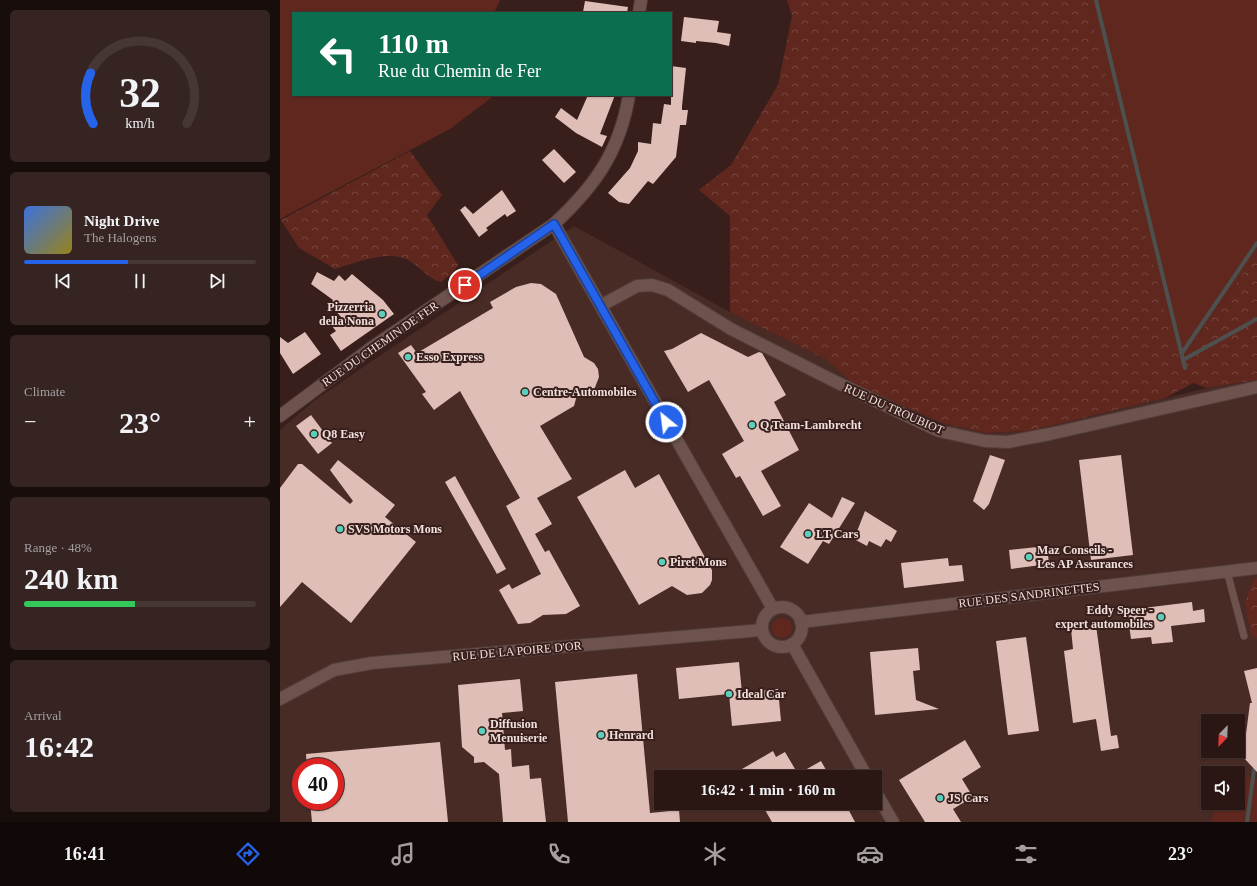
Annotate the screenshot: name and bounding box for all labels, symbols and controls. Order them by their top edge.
icon: left [312,28,364,80]
text: 110 m [378,28,449,59]
text: Rue du Chemin de Fer [378,61,541,81]
text: 32 [119,70,161,116]
text: km/h [125,115,155,131]
text: Night Drive [84,213,159,229]
text: The Halogens [84,230,157,245]
pin [448,268,482,302]
icon: previous [52,270,74,292]
icon: pause [129,270,151,292]
icon: next [206,270,228,292]
icon: arrive [454,274,476,296]
street label: RUE DU CHEMIN DE FER [319,298,441,390]
place label: Pizzerria della Nona [319,300,374,328]
marker: Pizzerria della Nona [377,309,387,319]
place label: Esso Express [416,350,483,364]
marker: Esso Express [403,352,413,362]
street label: RUE DU TROUBIOT [842,381,947,438]
text: Climate [24,384,65,399]
place label: Centre-Automobiles [533,385,637,399]
marker: Centre-Automobiles [520,387,530,397]
position arrow [645,401,687,443]
text: 23° [119,406,161,439]
text: − [24,409,36,434]
text: + [244,409,256,434]
place label: Q Team-Lambrecht [760,418,861,432]
marker: Q Team-Lambrecht [747,420,757,430]
place label: Q8 Easy [322,427,365,441]
marker: Q8 Easy [309,429,319,439]
place label: SVS Motors Mons [348,522,442,536]
marker: SVS Motors Mons [335,524,345,534]
place label: LT Cars [816,527,859,541]
marker: LT Cars [803,529,813,539]
text: Range · 48% [24,540,92,555]
place label: Maz Conseils - Les AP Assurances [1037,543,1133,571]
marker: Maz Conseils - Les AP Assurances [1024,552,1034,562]
place label: Piret Mons [670,555,727,569]
marker: Piret Mons [657,557,667,567]
text: 240 km [24,562,118,595]
street label: RUE DES SANDRINETTES [958,579,1100,611]
place label: Eddy Speer - expert automobiles [1055,603,1153,631]
marker: Eddy Speer - expert automobiles [1156,612,1166,622]
street label: RUE DE LA POIRE D'OR [452,638,582,664]
place label: Ideal Car [737,687,787,701]
marker: Ideal Car [724,689,734,699]
text: Arrival [24,708,62,723]
north arrow [1201,714,1245,758]
map controls [1201,714,1245,810]
place label: Diffusion Menuiserie [490,717,548,745]
marker: Diffusion Menuiserie [477,726,487,736]
place label: Henrard [609,728,654,742]
text: 16:42 [24,730,94,763]
marker: Henrard [596,730,606,740]
speed limit sign: 40 [292,758,344,810]
button: sound [1201,766,1245,810]
text: 16:42 · 1 min · 160 m [701,782,836,798]
place label: JS Cars [948,791,989,805]
marker: JS Cars [935,793,945,803]
icon: directions [234,840,262,868]
icon: music [389,840,417,868]
icon: phone [545,840,573,868]
icon: climate [701,840,729,868]
icon: car [856,840,884,868]
icon: filters [1012,840,1040,868]
text: 16:41 [64,844,106,864]
text: 23° [1168,844,1193,864]

